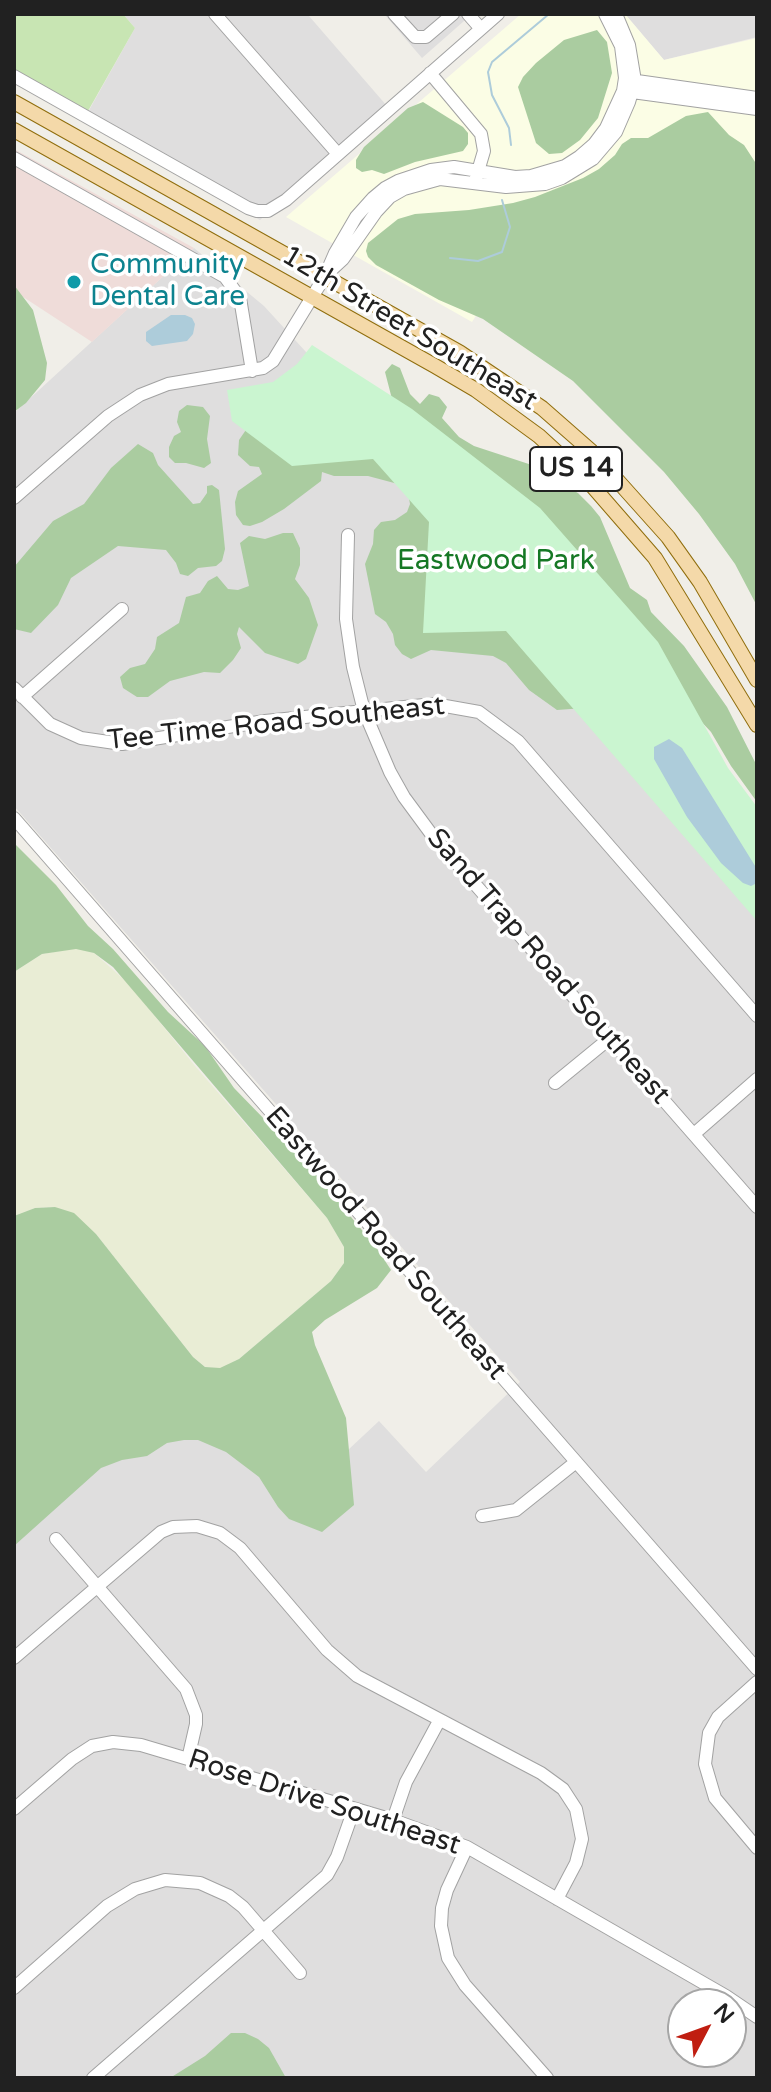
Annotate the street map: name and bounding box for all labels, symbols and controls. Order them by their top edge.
street label: 12th Street Southeast [275,239,543,419]
place label: Community Dental Care [90,249,245,315]
marker: Community Dental Care [65,273,83,291]
road number: US 14 [530,447,622,491]
park label: Eastwood Park [397,545,595,579]
street label: Tee Time Road Southeast [106,690,446,758]
street label: Sand Trap Road Southeast [419,822,677,1112]
street label: Eastwood Road Southeast [257,1101,513,1387]
street label: Rose Drive Southeast [184,1743,464,1863]
north arrow [667,1988,747,2068]
text: N [708,1998,739,2029]

